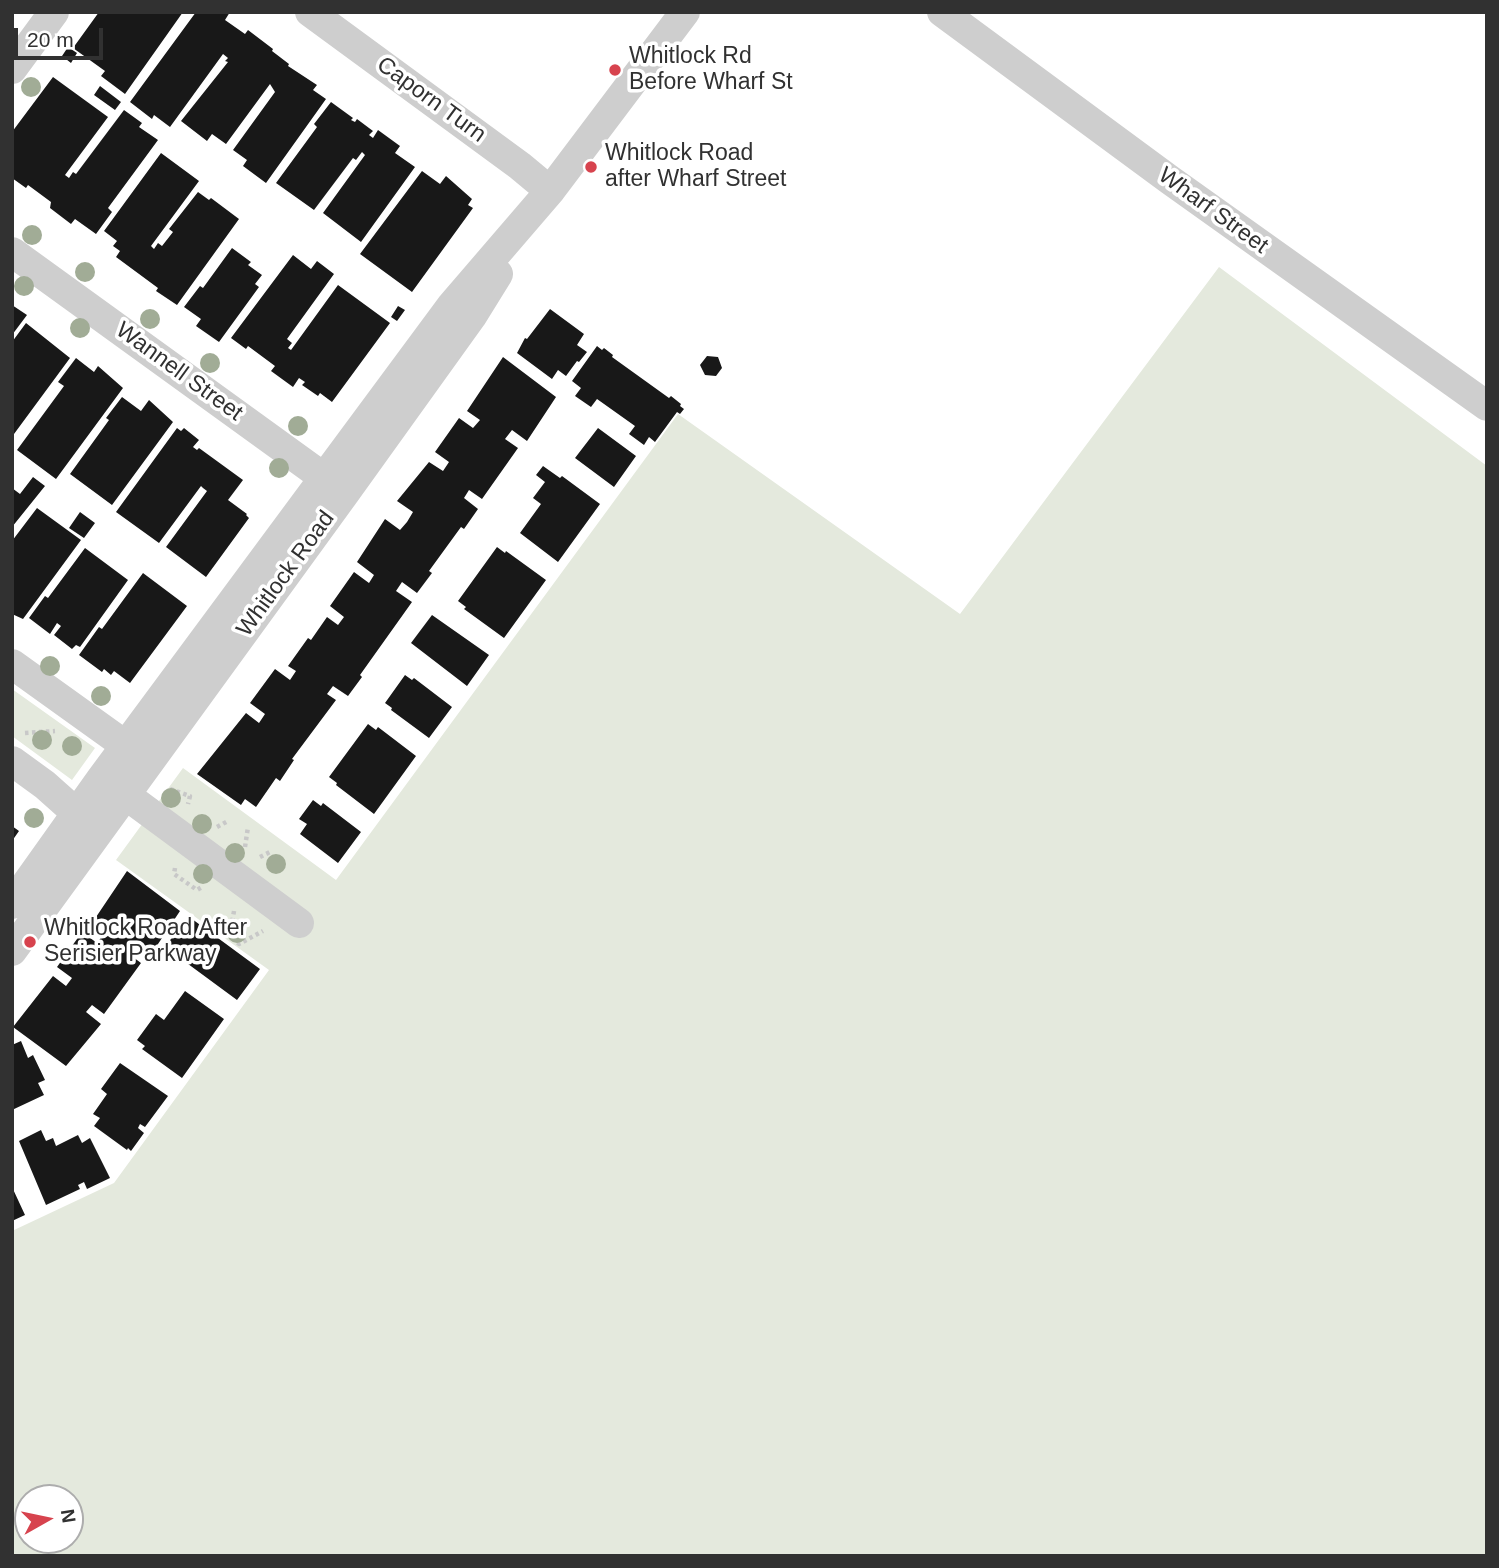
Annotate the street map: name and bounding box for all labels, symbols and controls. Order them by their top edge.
scale bar [18,14,107,58]
text: 20 m [27,28,74,51]
place label: Whitlock Rd Before Wharf St [629,43,793,97]
street label: Caporn Turn [371,51,491,149]
marker: Whitlock Rd Before Wharf St [607,62,623,78]
place label: Whitlock Road after Wharf Street [605,140,787,194]
marker: Whitlock Road after Wharf Street [583,159,599,175]
street label: Wharf Street [1153,162,1273,260]
street label: Wannell Street [110,317,248,427]
street label: Whitlock Road [231,506,341,642]
place label: Whitlock Road After Serisier Parkway [44,915,247,969]
marker: Whitlock Road After Serisier Parkway [22,934,38,950]
north arrow [14,1484,84,1554]
text: N [57,1508,80,1524]

